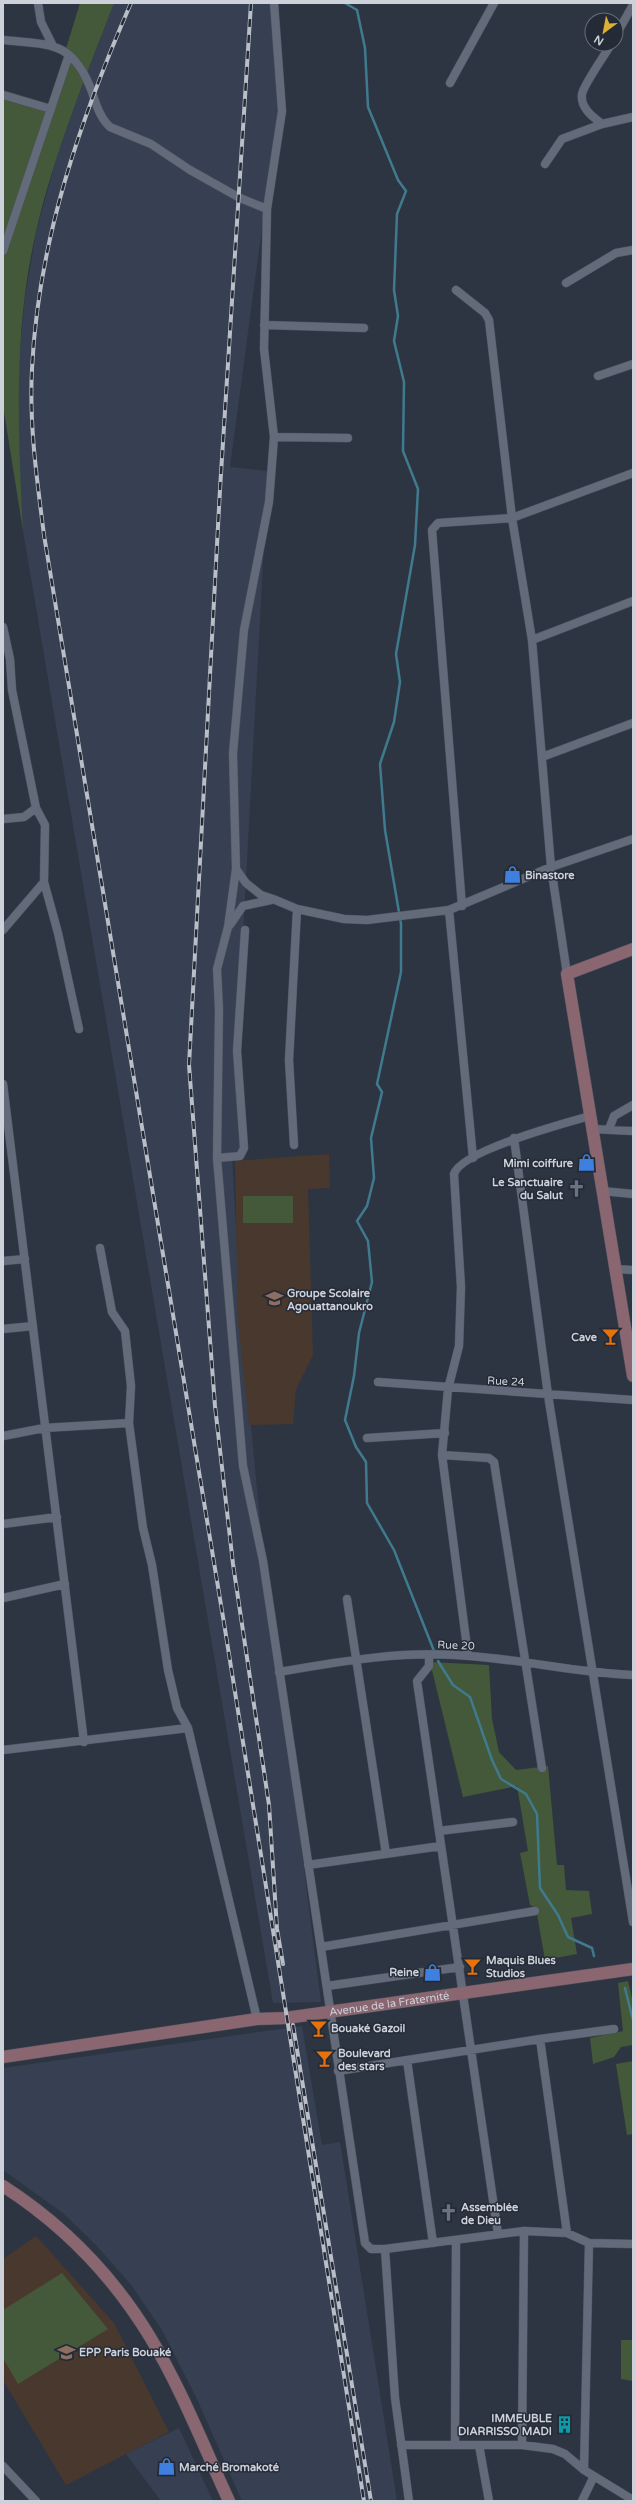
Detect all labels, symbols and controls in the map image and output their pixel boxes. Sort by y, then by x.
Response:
north arrow [584,12,624,52]
text: N [592,32,606,48]
shop icon: Binastore [502,865,522,885]
place label: Binastore [525,869,575,882]
shop icon: Mimi coiffure [576,1153,596,1173]
place label: Mimi coiffure [503,1157,574,1170]
place label: Le Sanctuaire du Salut [492,1176,564,1202]
church icon: Le Sanctuaire du Salut [566,1178,586,1198]
place label: Groupe Scolaire Agouattanoukro [287,1287,373,1314]
school or university icon: Groupe Scolaire Agouattanoukro [264,1289,284,1309]
bar icon: Cave [600,1327,620,1347]
place label: Cave [571,1331,598,1344]
street label: Rue 24 [487,1374,525,1389]
street label: Rue 20 [437,1638,475,1653]
place label: Maquis Blues Studios [486,1954,557,1980]
bar icon: Maquis Blues Studios [463,1956,483,1976]
shop icon: Reine [422,1962,442,1982]
place label: Reine [389,1966,420,1979]
street label: Avenue de la Fraternité [328,1989,450,2019]
bar icon: Bouaké Gazoil [308,2018,328,2038]
place label: Bouaké Gazoil [331,2022,406,2035]
place label: Boulevard des stars [338,2047,391,2073]
bar icon: Boulevard des stars [315,2049,335,2069]
place label: Assemblée de Dieu [461,2201,519,2227]
church icon: Assemblée de Dieu [438,2203,458,2223]
school or university icon: EPP Paris Bouaké [56,2342,76,2362]
place label: EPP Paris Bouaké [79,2346,172,2359]
place label: IMMEUBLE DIARRISSO MADI [458,2412,552,2438]
building icon: IMMEUBLE DIARRISSO MADI [555,2414,575,2434]
shop icon: Marché Bromakoté [156,2457,176,2477]
place label: Marché Bromakoté [179,2461,280,2474]

